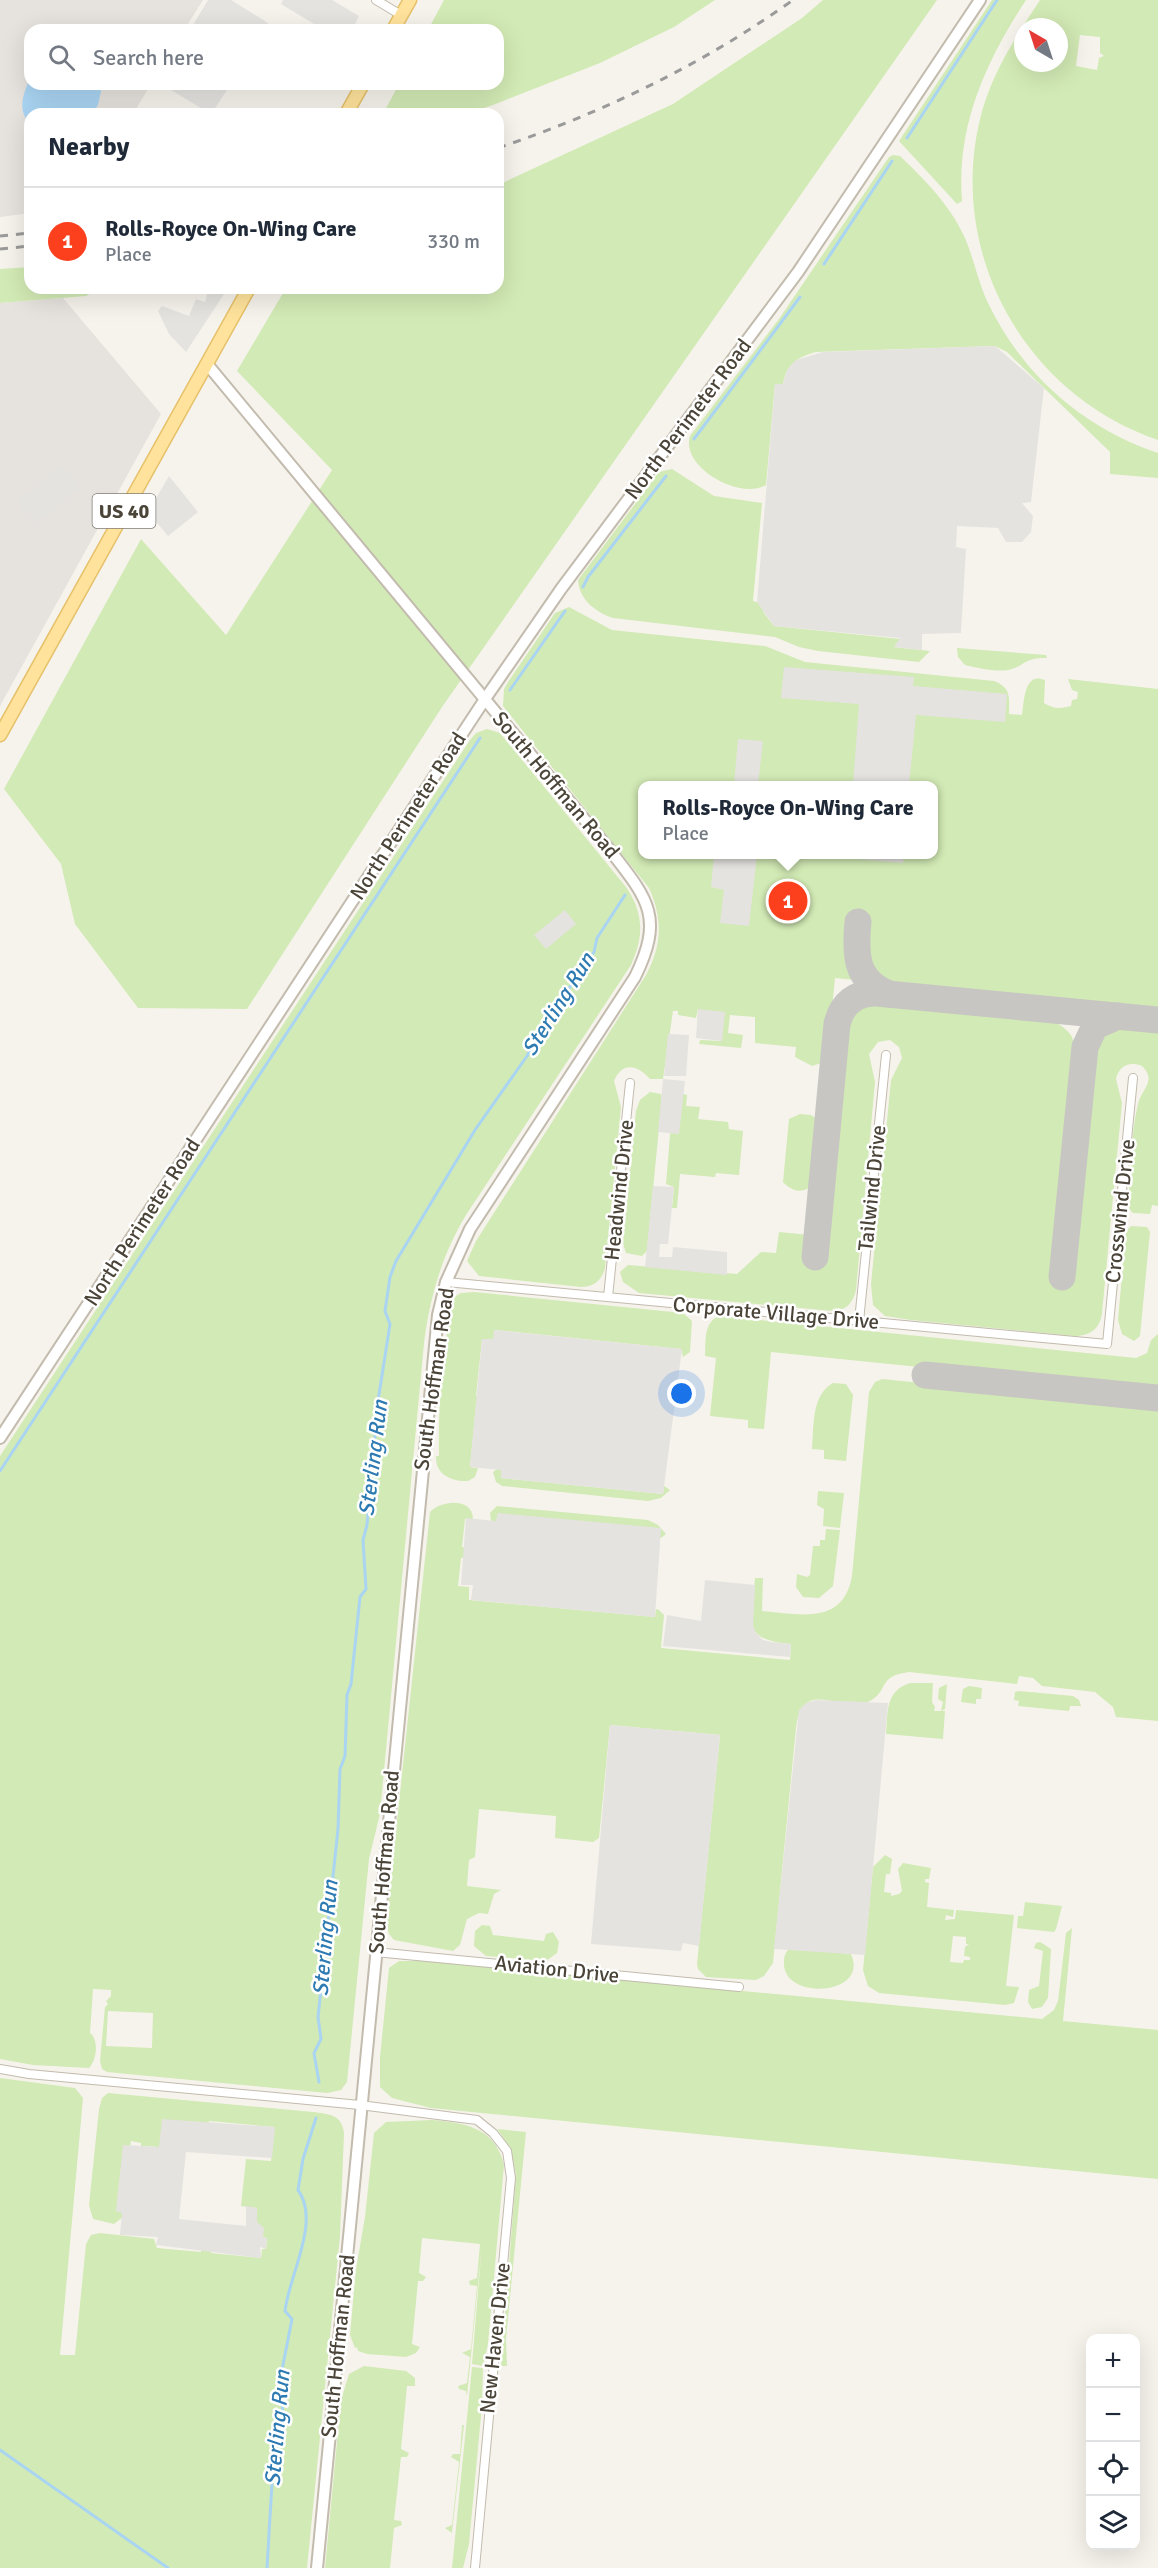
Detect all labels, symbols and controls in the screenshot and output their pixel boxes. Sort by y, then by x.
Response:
north arrow [1014,18,1068,72]
search box [24,24,504,90]
icon: search [45,41,78,74]
text: Search here [93,44,204,71]
text: Nearby [48,131,129,163]
text: Rolls-Royce On-Wing Care [105,215,357,242]
text: 1 [62,229,73,254]
text: 330 m [427,229,480,254]
text: Place [105,242,152,267]
street label: North Perimeter Road [619,333,757,505]
road number: US 40 [92,494,156,528]
street label: South Hoffman Road [487,706,625,864]
street label: North Perimeter Road [344,727,472,905]
popup [638,781,938,859]
text: Rolls-Royce On-Wing Care [662,794,914,821]
text: Place [662,821,709,846]
pin: 1 [768,878,808,924]
water label: Sterling Run [516,947,601,1060]
street label: Headwind Drive [599,1118,639,1262]
street label: Tailwind Drive [852,1124,892,1252]
street label: North Perimeter Road [78,1133,206,1311]
street label: Crosswind Drive [1100,1138,1140,1284]
street label: South Hoffman Road [408,1286,460,1472]
street label: Corporate Village Drive [672,1291,880,1335]
your location [667,1379,696,1408]
water label: Sterling Run [353,1398,394,1517]
street label: South Hoffman Road [363,1769,405,1955]
water label: Sterling Run [306,1878,344,1997]
street label: Aviation Drive [493,1950,621,1988]
street label: South Hoffman Road [315,2253,361,2439]
street label: New Haven Drive [474,2261,516,2415]
map controls [1086,2334,1140,2550]
button: + [1086,2334,1140,2388]
water label: Sterling Run [258,2368,296,2487]
button: − [1086,2388,1140,2442]
button: locate [1086,2442,1140,2496]
button: layers [1086,2496,1140,2550]

